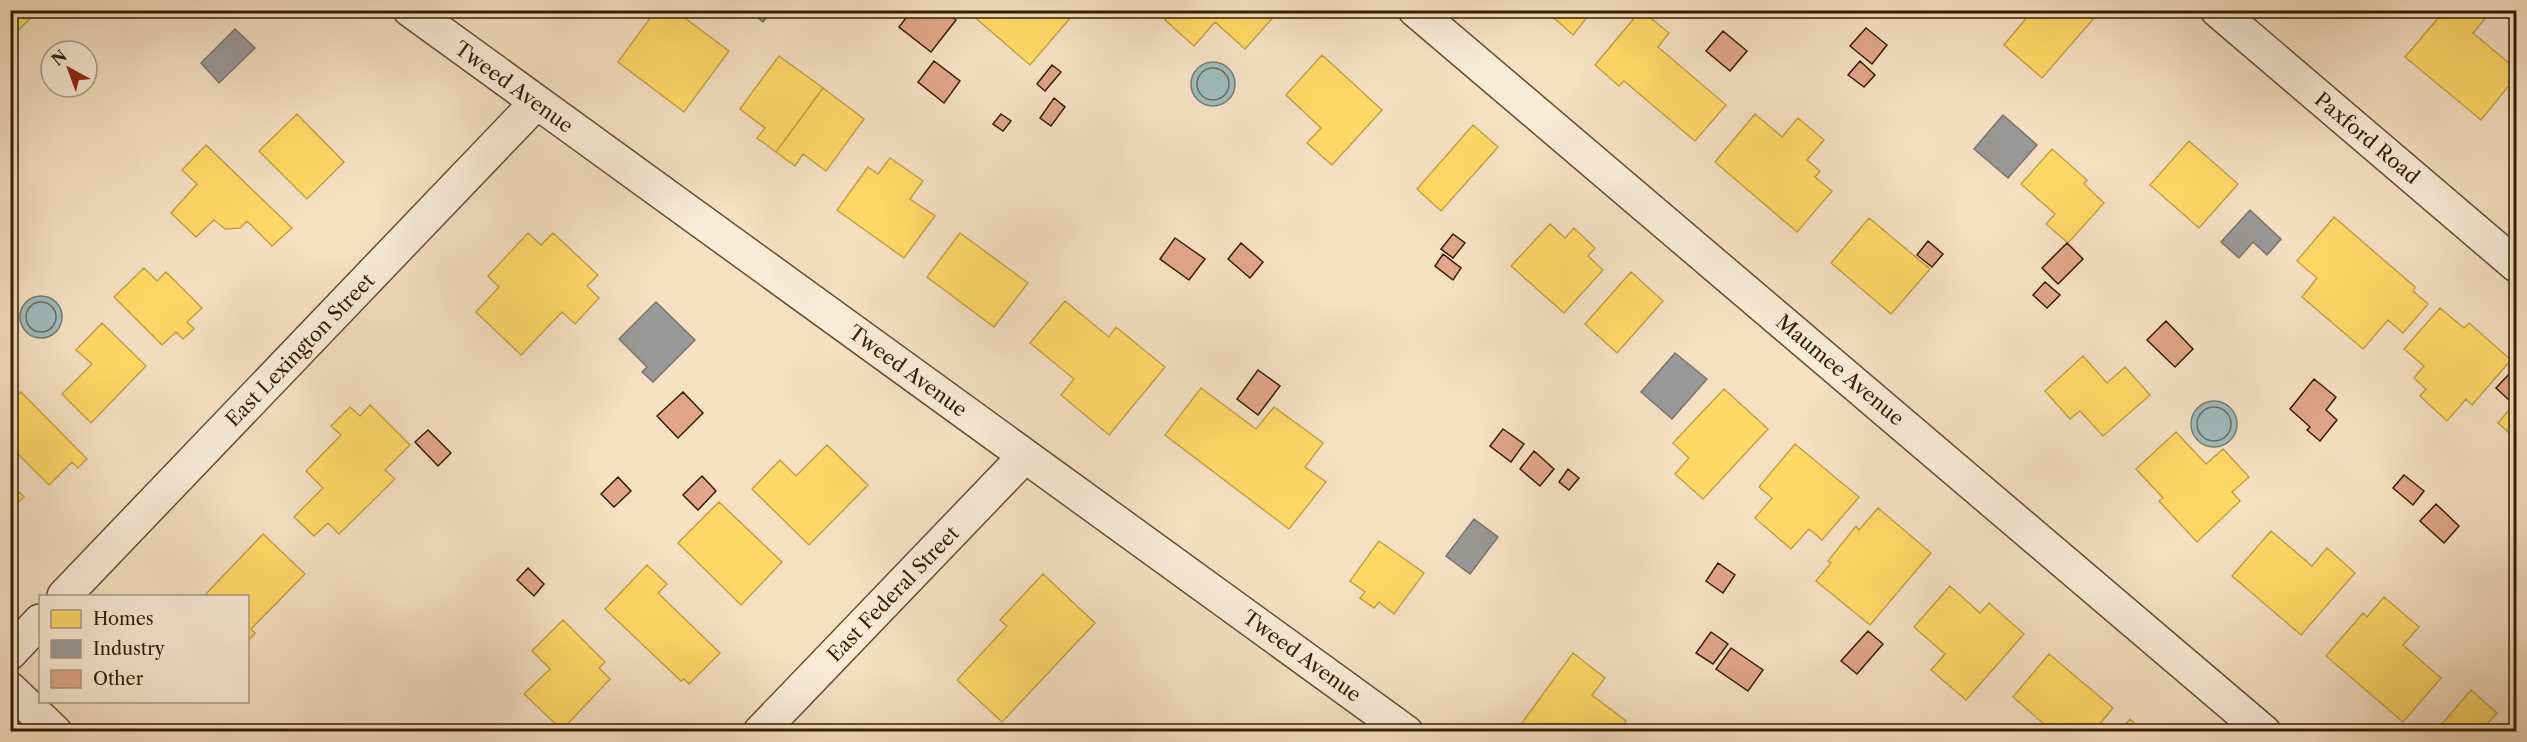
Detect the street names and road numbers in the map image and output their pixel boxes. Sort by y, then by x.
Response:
street label: Tweed Avenue [450,36,578,138]
street label: Paxford Road [2310,87,2424,189]
street label: East Lexington Street [221,268,379,432]
street label: Maumee Avenue [1771,310,1909,430]
street label: Tweed Avenue [844,320,972,422]
street label: East Federal Street [822,521,964,667]
street label: Tweed Avenue [1238,605,1366,707]

